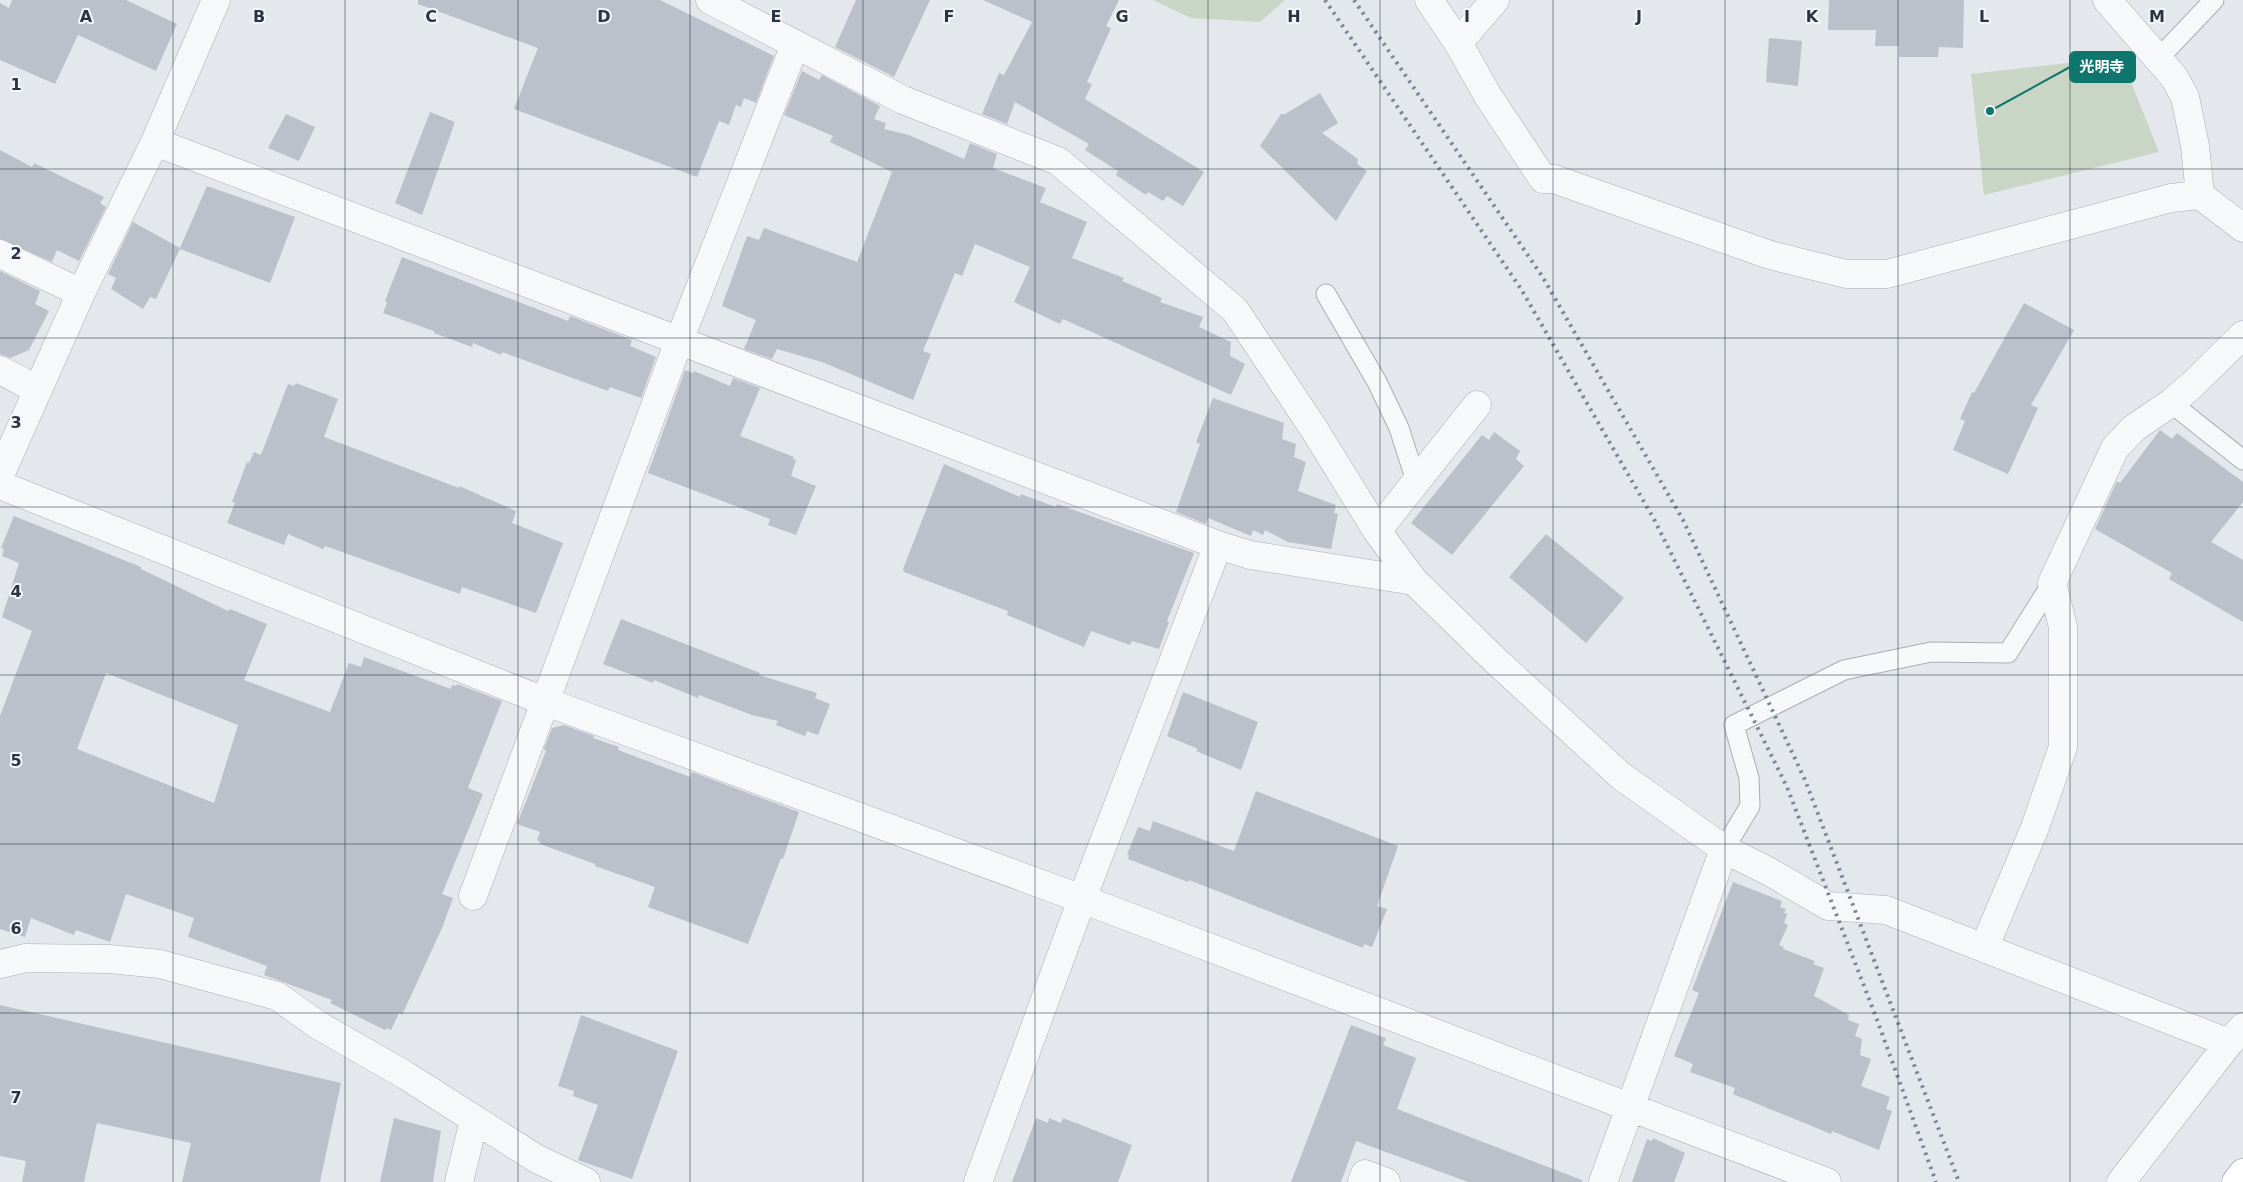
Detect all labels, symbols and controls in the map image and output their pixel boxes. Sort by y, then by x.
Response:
text: A [80,7,93,26]
text: B [253,7,265,26]
text: C [425,7,437,26]
text: D [597,7,611,26]
text: E [771,7,781,26]
text: F [944,7,954,26]
text: G [1115,7,1129,26]
text: H [1287,7,1301,26]
text: I [1464,7,1470,26]
text: J [1635,7,1642,26]
text: K [1806,7,1819,26]
text: L [1979,7,1989,26]
text: M [2149,7,2165,26]
callout: 光明寺 [2070,52,2135,82]
text: 光明寺 [2079,58,2125,76]
text: 1 [10,75,22,94]
text: 2 [10,244,22,263]
text: 3 [10,413,22,432]
text: 4 [10,582,22,601]
text: 5 [10,751,22,770]
text: 6 [10,919,22,938]
text: 7 [10,1088,22,1107]

